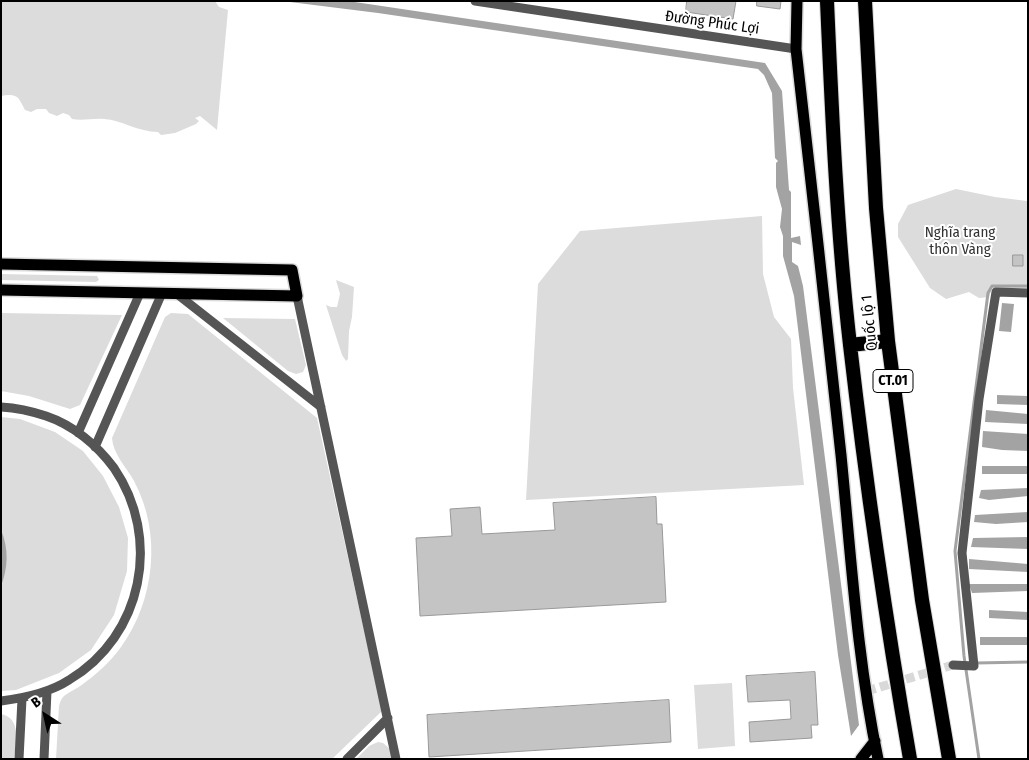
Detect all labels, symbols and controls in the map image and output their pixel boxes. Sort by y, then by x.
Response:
street label: Đường Phúc Lợi [664,7,760,39]
park label: Nghĩa trang thôn Vàng [925,224,995,259]
street label: Quốc lộ 1 [858,294,882,352]
road number: CT.01 [873,370,913,392]
north arrow [20,690,70,740]
text: B [28,693,44,712]

